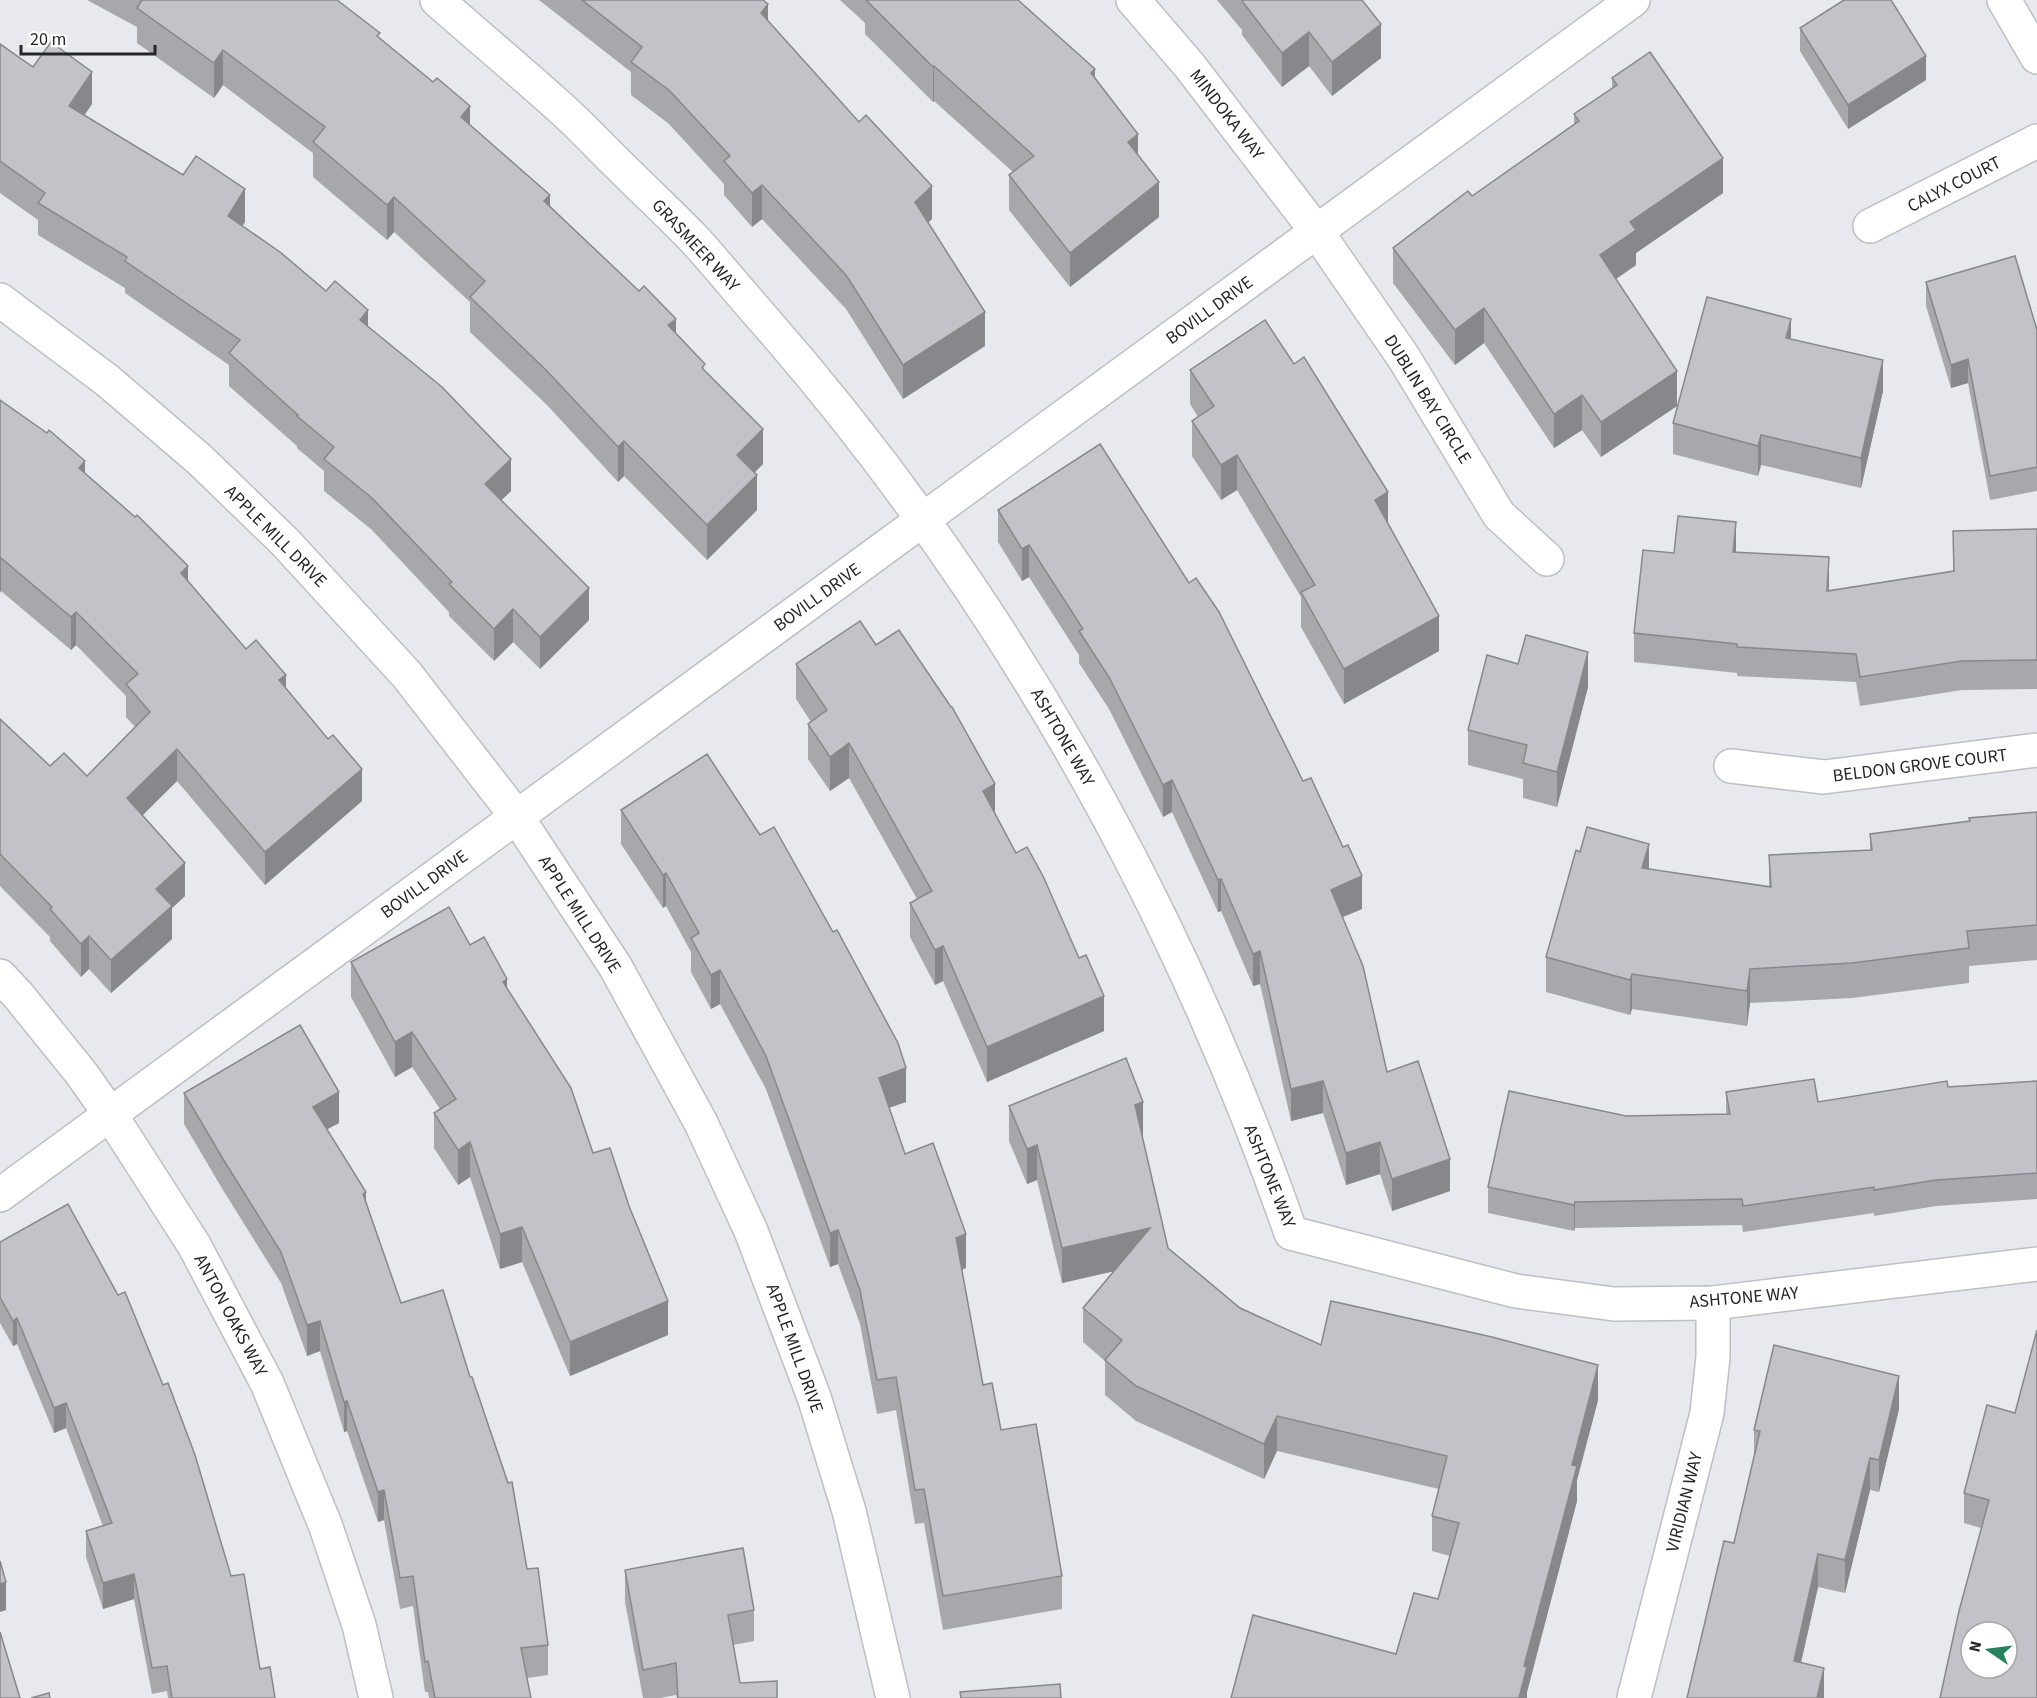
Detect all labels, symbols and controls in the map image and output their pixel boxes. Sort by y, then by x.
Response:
scale bar [21,18,154,56]
text: 20 m [30,27,66,52]
street label: MINDOKA WAY [1183,64,1270,165]
street label: CALYX COURT [1903,150,2006,219]
street label: GRASMEER WAY [646,193,746,298]
street label: BOVILL DRIVE [1161,270,1258,351]
street label: DUBLIN BAY CIRCLE [1378,330,1477,469]
street label: APPLE MILL DRIVE [219,480,332,593]
street label: BOVILL DRIVE [769,557,866,638]
street label: ASHTONE WAY [1024,684,1101,791]
street label: BELDON GROVE COURT [1831,742,2009,789]
street label: BOVILL DRIVE [376,844,473,925]
street label: APPLE MILL DRIVE [532,851,627,978]
street label: ASHTONE WAY [1237,1121,1302,1232]
street label: ANTON OAKS WAY [188,1250,274,1381]
street label: APPLE MILL DRIVE [760,1280,829,1416]
street label: ASHTONE WAY [1689,1280,1800,1315]
street label: VIRIDIAN WAY [1660,1449,1709,1555]
north arrow [1959,1620,2019,1680]
text: N [1963,1639,1987,1654]

